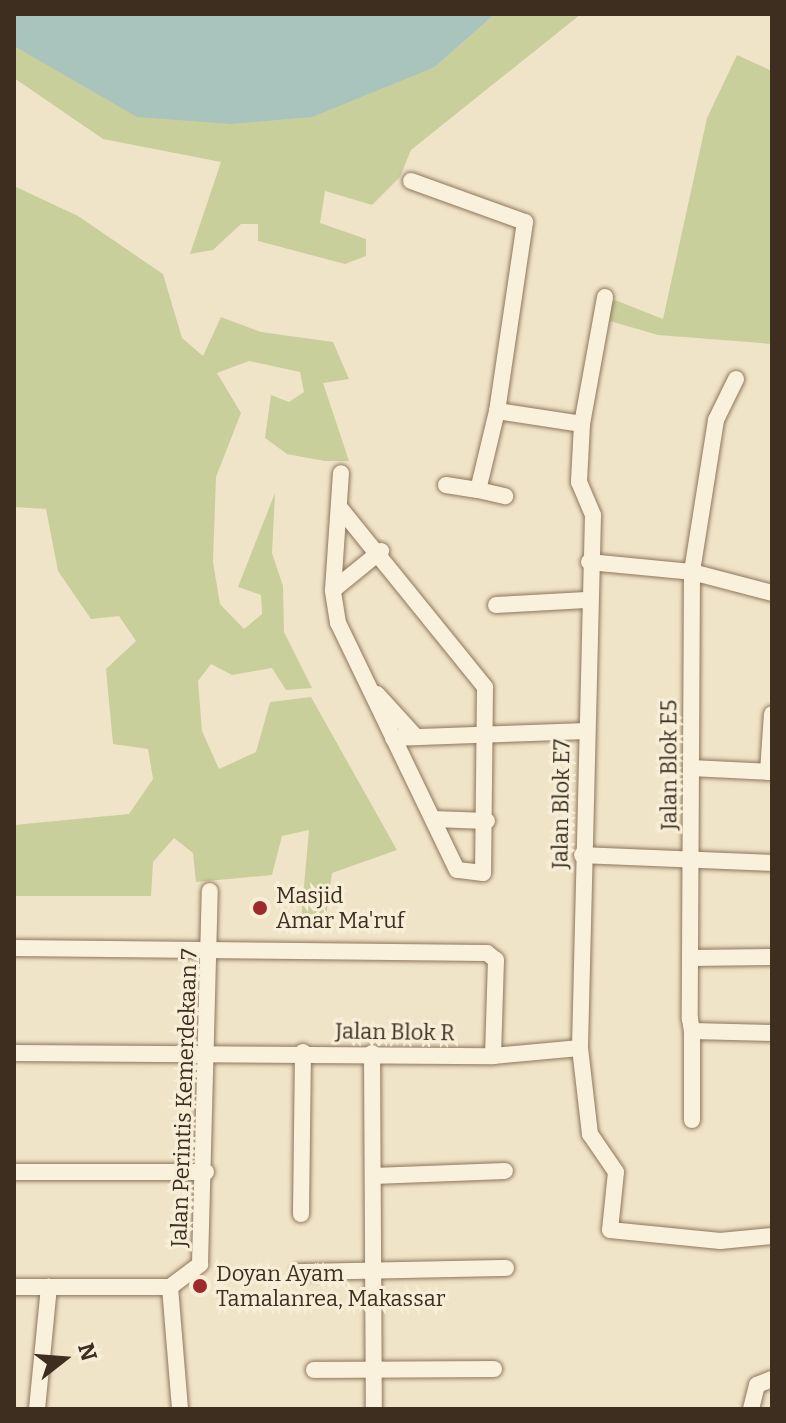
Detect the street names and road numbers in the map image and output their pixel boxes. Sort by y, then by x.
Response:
street label: Jalan Blok E5 [656,700,682,830]
street label: Jalan Blok E7 [547,739,575,869]
street label: Jalan Perintis Kemerdekaan 7 [166,948,202,1248]
street label: Jalan Blok R [335,1018,455,1046]

